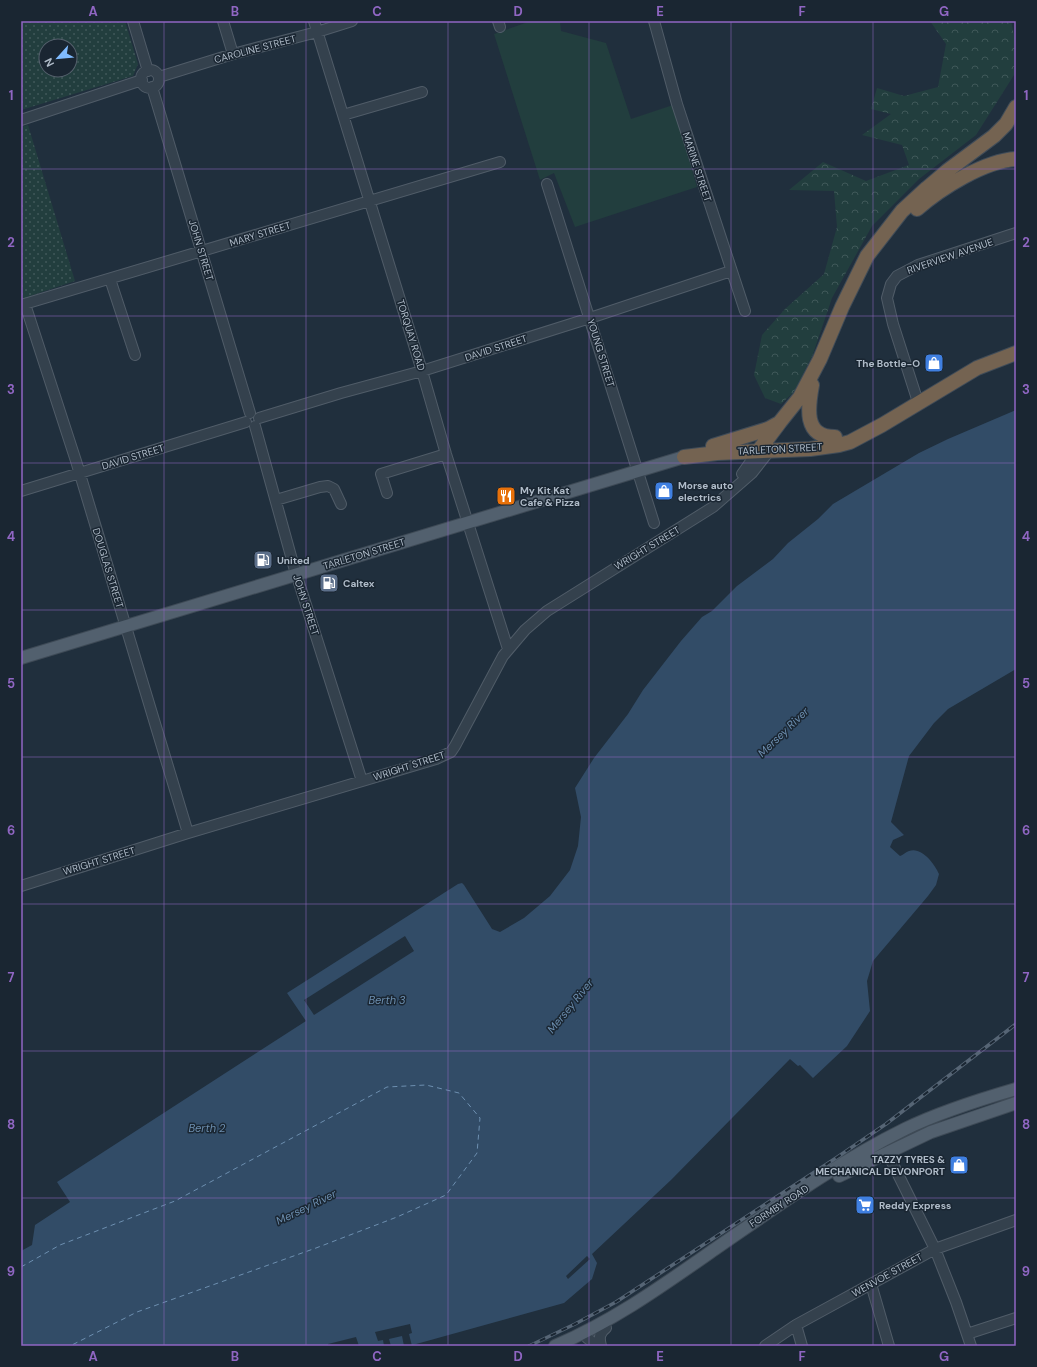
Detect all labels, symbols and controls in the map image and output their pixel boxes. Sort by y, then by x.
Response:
text: A [88,3,98,20]
text: B [231,3,239,20]
text: C [372,3,382,20]
text: D [513,3,523,20]
text: E [656,3,664,20]
text: F [798,3,806,20]
text: G [939,3,949,20]
street label: CAROLINE STREET [213,32,298,66]
north arrow [38,38,78,78]
text: N [41,56,57,69]
text: 1 [9,87,13,104]
text: 1 [1024,87,1028,104]
street label: MARINE STREET [680,130,715,204]
street label: JOHN STREET [186,218,217,282]
street label: MARY STREET [228,218,293,249]
text: 2 [7,234,15,251]
text: 2 [1022,234,1030,251]
street label: RIVERVIEW AVENUE [905,235,995,277]
street label: TORQUAY ROAD [394,298,428,372]
street label: YOUNG STREET [584,317,618,389]
street label: DAVID STREET [463,332,529,364]
shop icon: The Bottle-O [923,352,945,374]
place label: The Bottle-O [856,357,920,370]
text: 3 [7,381,15,398]
text: 3 [1022,381,1030,398]
street label: TARLETON STREET [737,440,823,458]
street label: DAVID STREET [100,441,166,473]
place label: Morse auto electrics [678,479,733,504]
shop icon: Morse auto electrics [653,480,675,502]
place label: My Kit Kat Cafe & Pizza [520,484,580,509]
restaurant icon: My Kit Kat Cafe & Pizza [495,485,517,507]
street label: WRIGHT STREET [612,523,683,573]
street label: DOUGLAS STREET [90,526,126,610]
text: 4 [7,528,15,545]
text: 4 [1022,528,1030,545]
street label: TARLETON STREET [321,535,407,573]
fuel station icon: United [252,549,274,571]
place label: United [277,554,310,567]
fuel station icon: Caltex [318,572,340,594]
street label: JOHN STREET [290,573,322,637]
place label: Caltex [343,577,375,590]
text: 5 [7,675,15,692]
text: 5 [1022,675,1030,692]
water label: Mersey River [755,704,812,760]
street label: WRIGHT STREET [371,748,447,784]
text: 6 [7,822,15,839]
text: 6 [1022,822,1030,839]
street label: WRIGHT STREET [61,844,137,878]
text: 7 [8,969,15,986]
text: 7 [1023,969,1030,986]
water label: Mersey River [544,975,597,1036]
water label: Berth 3 [368,993,406,1007]
text: 8 [7,1116,15,1133]
text: 8 [1022,1116,1030,1133]
water label: Berth 2 [188,1121,226,1135]
place label: TAZZY TYRES & MECHANICAL DEVONPORT [815,1153,945,1178]
shop icon: TAZZY TYRES & MECHANICAL DEVONPORT [948,1154,970,1176]
street label: FORMBY ROAD [747,1182,811,1230]
water label: Mersey River [273,1186,339,1228]
supermarket icon: Reddy Express [854,1194,876,1216]
place label: Reddy Express [879,1199,951,1212]
street label: WENVOE STREET [849,1250,925,1300]
text: 9 [7,1263,15,1280]
text: 9 [1022,1263,1030,1280]
text: A [88,1348,98,1365]
text: B [231,1348,239,1365]
text: C [372,1348,382,1365]
text: D [513,1348,523,1365]
text: E [656,1348,664,1365]
text: F [798,1348,806,1365]
text: G [939,1348,949,1365]

